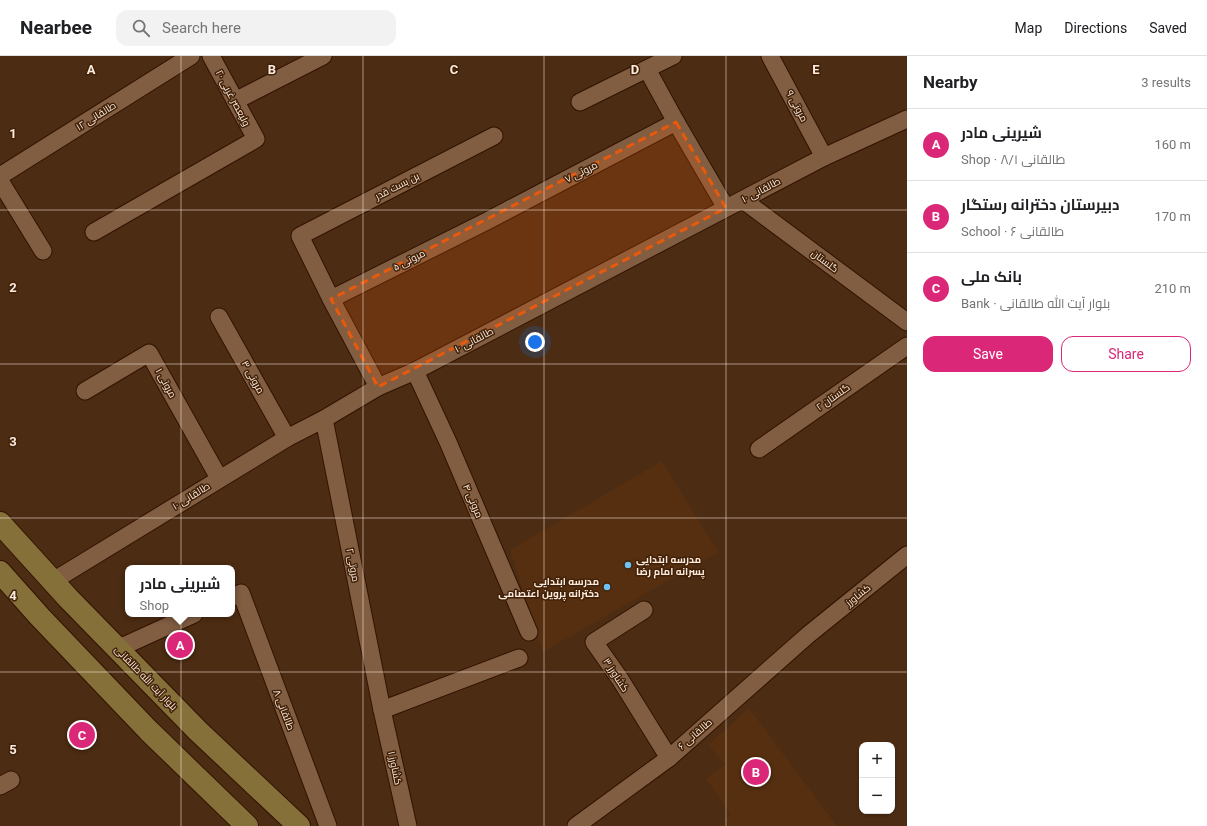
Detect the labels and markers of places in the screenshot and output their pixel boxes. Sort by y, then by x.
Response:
place label: مدرسه ابتدایی پسرانه امام رضا [636,554,705,579]
marker: مدرسه ابتدایی پسرانه امام رضا [623,560,633,570]
place label: مدرسه ابتدایی دخترانه پروین اعتصامی [498,576,599,601]
marker: مدرسه ابتدایی دخترانه پروین اعتصامی [602,582,612,592]
pin: A [167,630,193,660]
pin: C [69,720,95,750]
pin: B [743,757,769,787]

